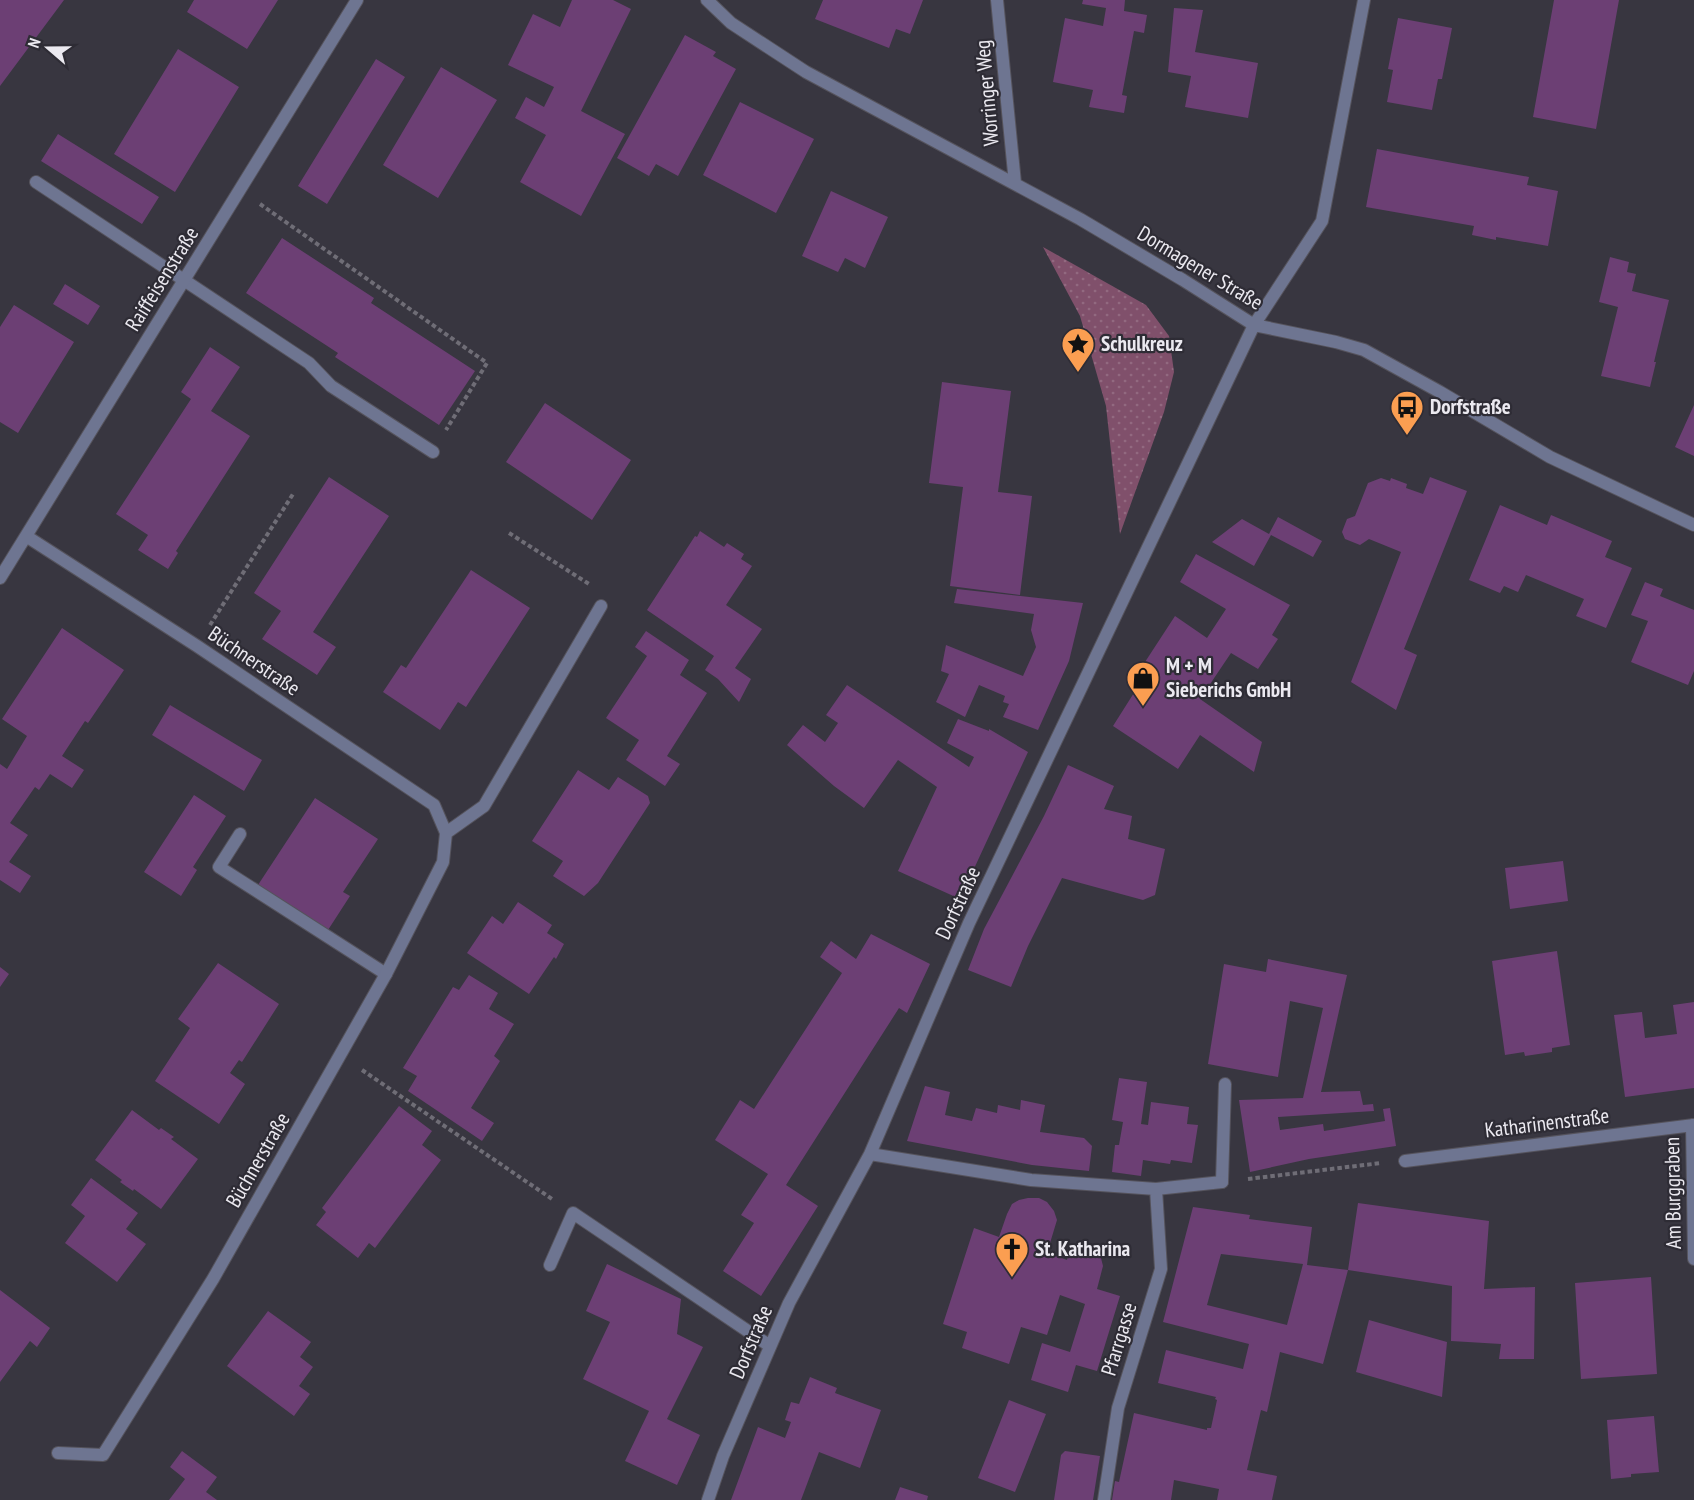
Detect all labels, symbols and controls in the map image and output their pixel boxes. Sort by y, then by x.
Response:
north arrow [18,18,78,78]
text: N [23,35,45,50]
street label: Worringer Weg [968,39,1005,147]
street label: Dormagener Straße [1133,220,1268,316]
street label: Raiffeisenstraße [119,222,204,336]
place icon: Schulkreuz [1060,326,1096,373]
place label: Schulkreuz [1101,330,1183,357]
bus stop icon: Dorfstraße [1389,389,1425,436]
place label: Dorfstraße [1430,393,1511,420]
street label: Büchnerstraße [203,620,305,701]
place label: M + M Sieberichs GmbH [1166,652,1291,703]
shop icon: M + M Sieberichs GmbH [1125,660,1161,707]
street label: Dorfstraße [929,862,986,943]
street label: Katharinenstraße [1483,1101,1611,1144]
street label: Büchnerstraße [220,1107,296,1212]
street label: Am Burggraben [1658,1137,1687,1249]
church icon: St. Katharina [994,1231,1030,1278]
place label: St. Katharina [1035,1235,1131,1262]
street label: Pfarrgasse [1095,1299,1142,1379]
street label: Dorfstraße [723,1301,778,1383]

